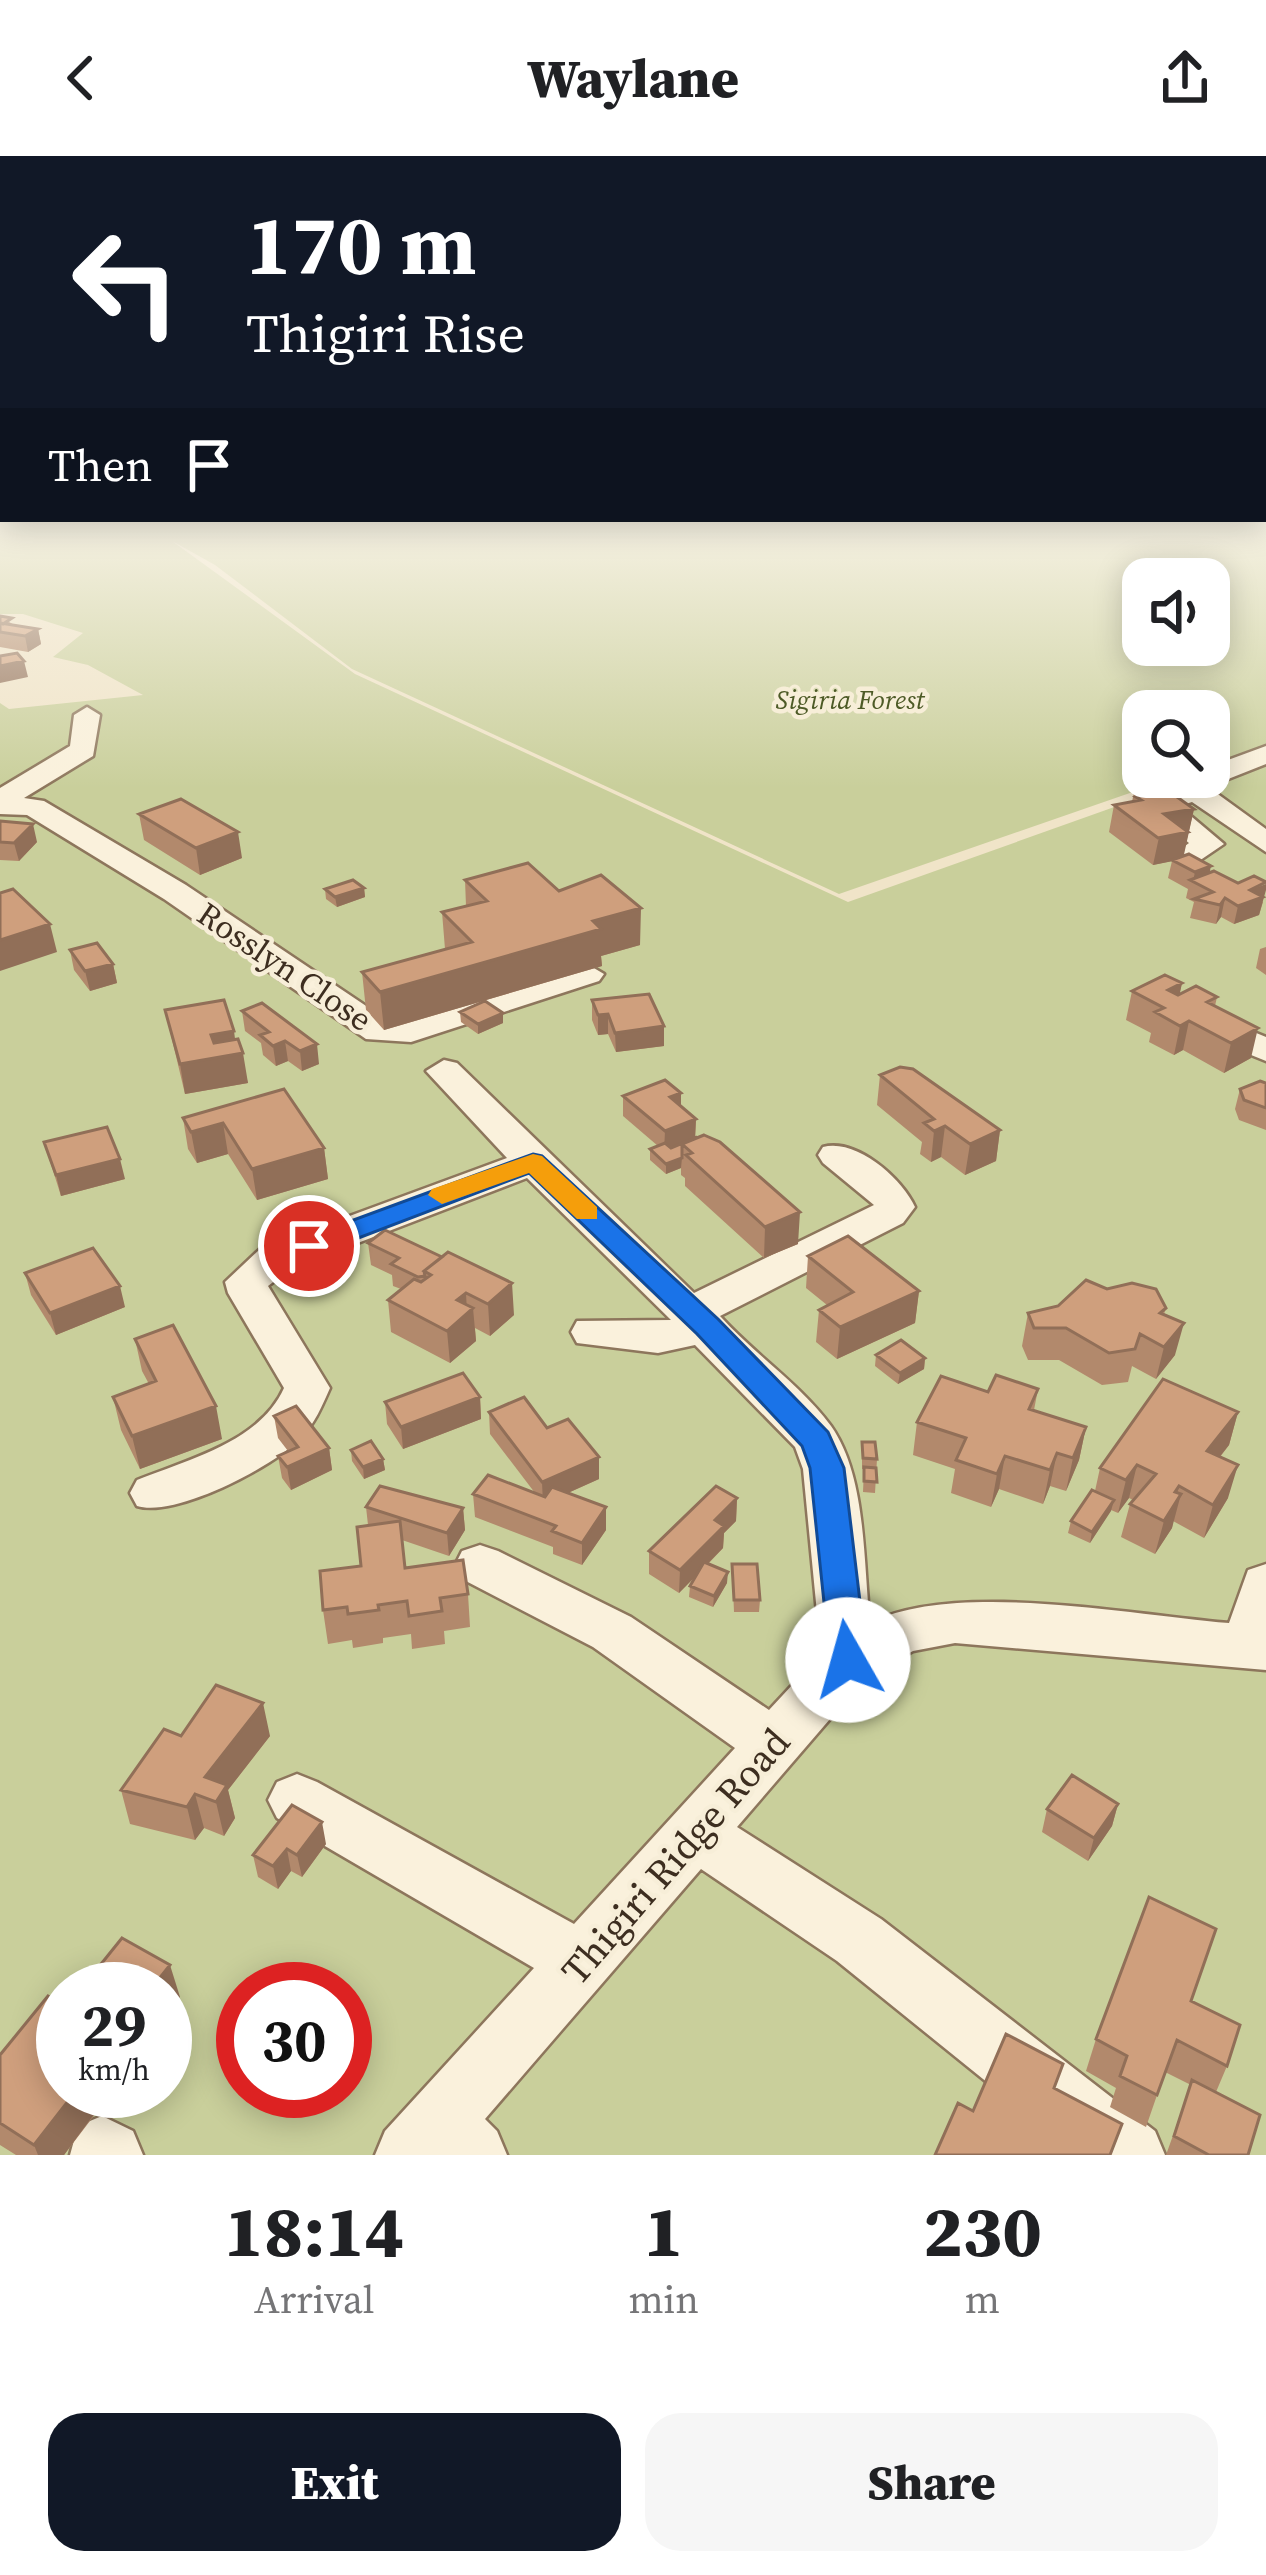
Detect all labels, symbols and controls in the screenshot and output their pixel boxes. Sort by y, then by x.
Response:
text: Waylane [527,41,739,115]
icon: back [48,45,114,111]
icon: share [1152,45,1218,111]
text: 170 m [246,187,477,302]
icon: left [48,204,204,360]
text: Thigiri Rise [246,296,525,370]
icon: arrive [176,432,242,498]
text: Then [48,434,152,496]
map controls [1122,558,1230,798]
button: sound [1122,558,1230,666]
park label: Sigiria Forest [775,681,926,718]
button: search [1122,690,1230,798]
street label: Rosslyn Close [189,891,381,1041]
pin [258,1195,360,1297]
icon: arrive [276,1213,342,1279]
position arrow [785,1597,911,1723]
street label: Thigiri Ridge Road [549,1717,802,1996]
speed limit sign: 30 [216,1962,372,2118]
text: 29 [81,1984,147,2066]
text: km/h [78,2049,150,2090]
text: 18:14 [224,2181,404,2280]
text: 1 [644,2181,683,2280]
text: 230 [923,2181,1042,2280]
text: Arrival [254,2273,374,2326]
text: min [628,2273,699,2326]
text: m [965,2273,1000,2326]
button: Exit [48,2413,621,2551]
button: Share [645,2413,1218,2551]

